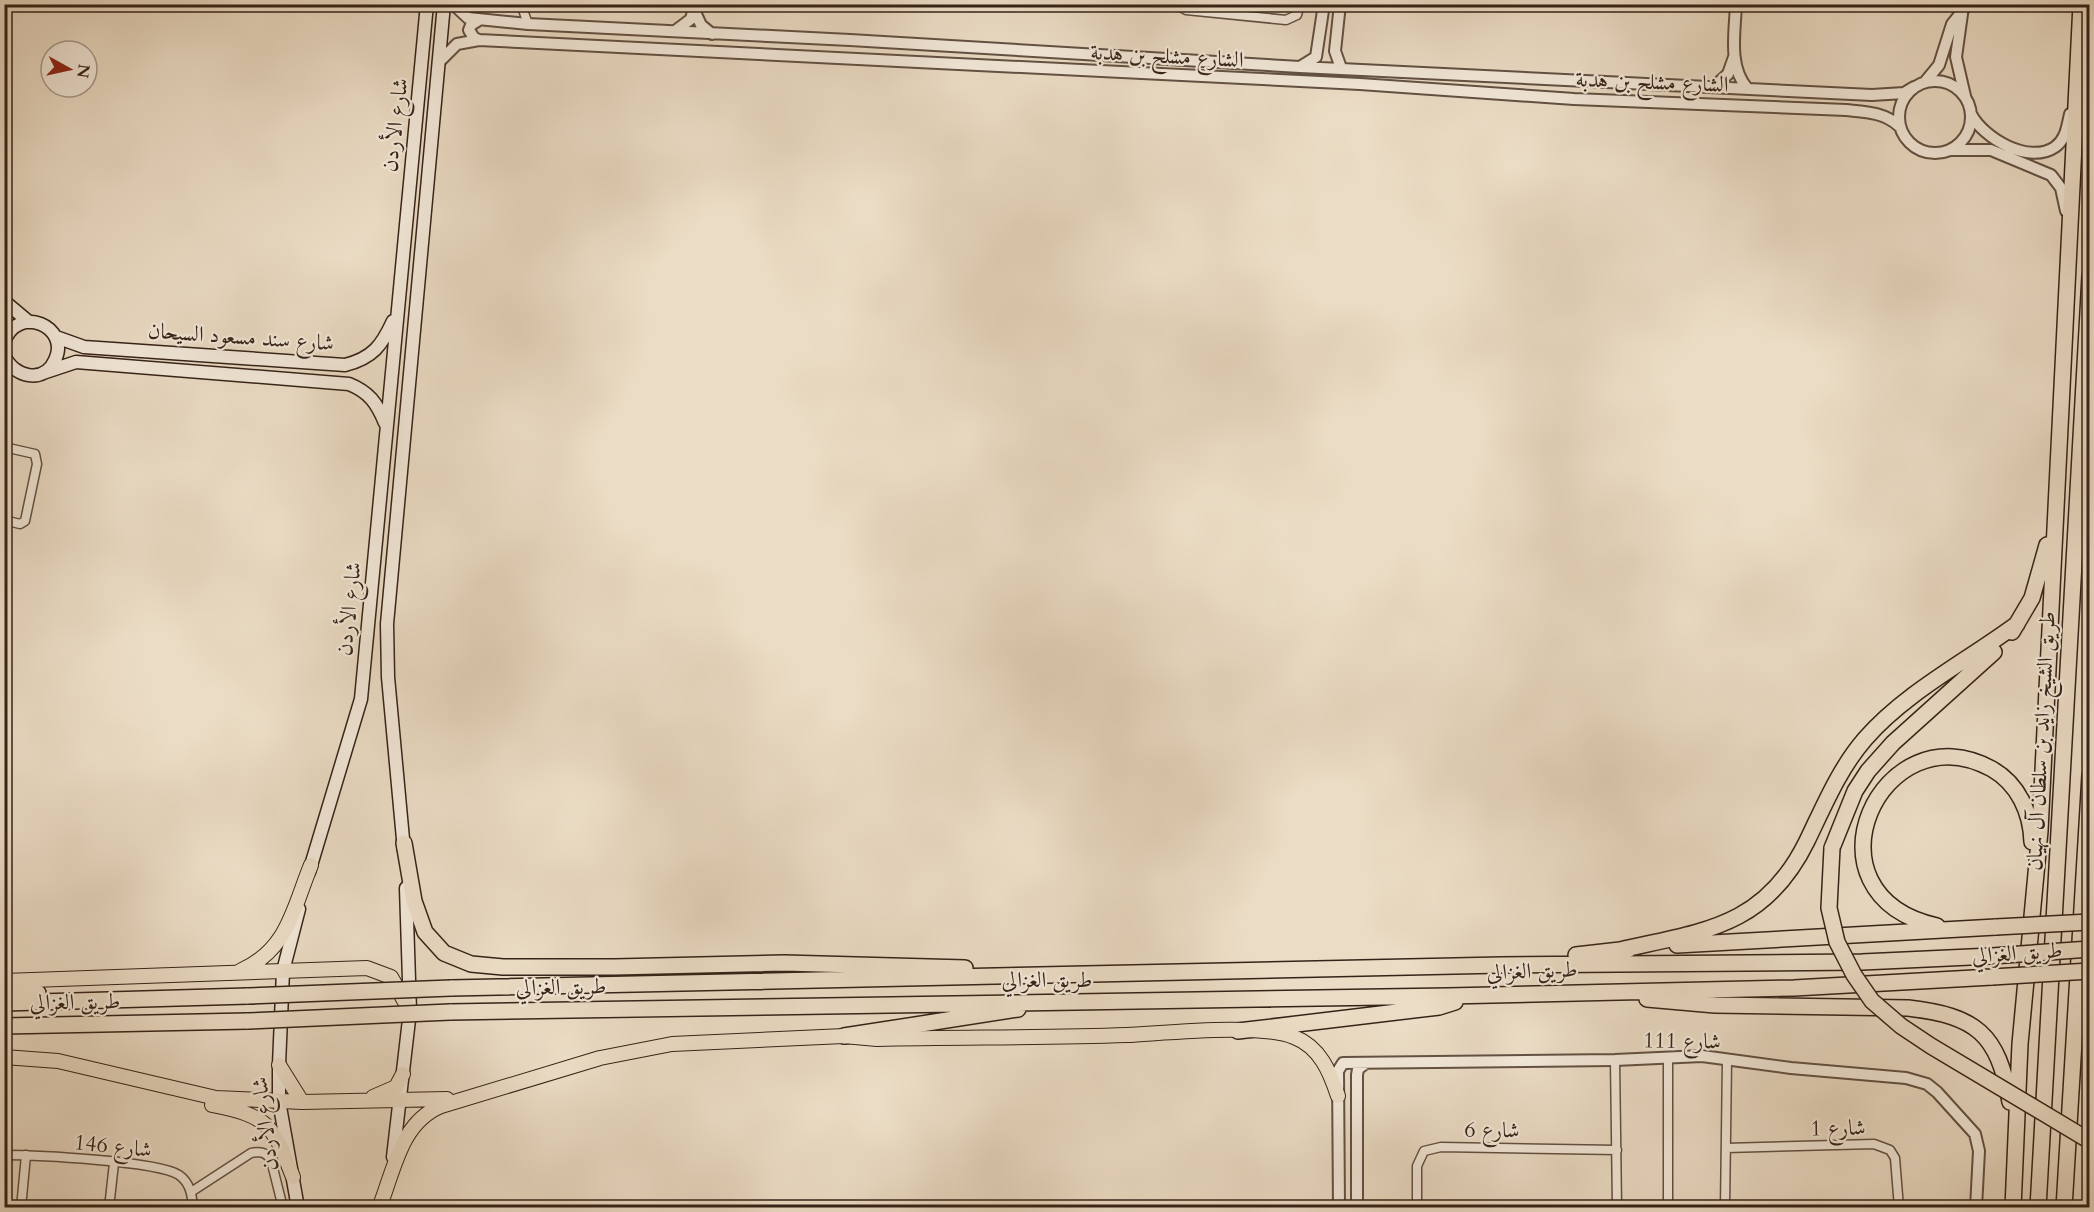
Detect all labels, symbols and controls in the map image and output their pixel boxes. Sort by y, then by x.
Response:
street label: الشارع مشلح بن هدبة [1089,37,1244,79]
north arrow [39,39,99,99]
text: N [71,63,95,79]
street label: الشارع مشلح بن هدبة [1575,64,1729,104]
street label: شارع الأردن [373,76,419,174]
street label: شارع سند مسعود السيحان [147,316,335,361]
street label: شارع الأردن [328,560,372,658]
street label: طريق الشيخ زايد بن سلطان آل نهيان [2019,610,2067,872]
street label: طريق الغزالي [1971,935,2064,974]
street label: طريق الغزالي [1486,954,1578,991]
street label: طريق الغزالي [1002,965,1092,998]
street label: طريق الغزالي [515,971,607,1006]
street label: طريق الغزالي [29,986,121,1021]
street label: شارع 111 [1643,1025,1721,1060]
street label: شارع الأردن [243,1075,289,1173]
street label: شارع 1 [1810,1113,1866,1146]
street label: شارع 6 [1464,1115,1520,1148]
street label: شارع 146 [72,1127,153,1168]

